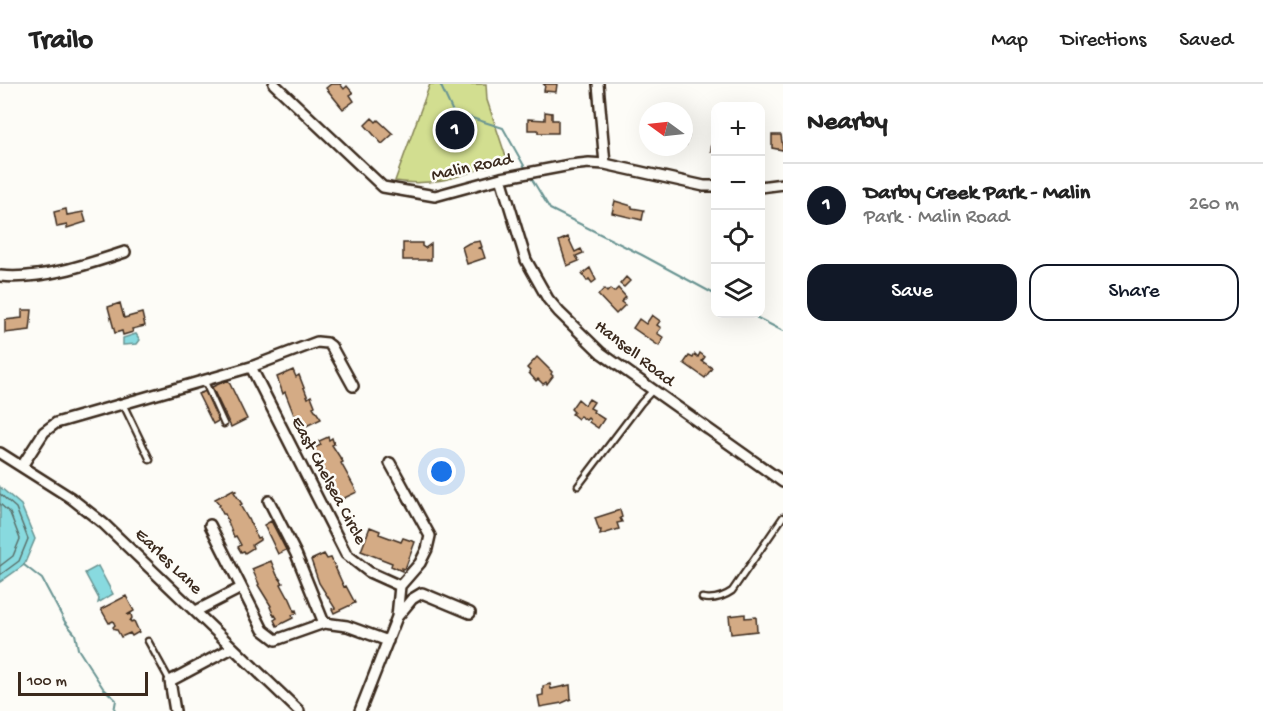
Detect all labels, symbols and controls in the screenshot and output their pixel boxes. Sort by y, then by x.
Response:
text: Trailo [30,25,93,58]
text: Map [991,29,1028,54]
text: Directions [1061,29,1146,54]
text: Saved [1179,29,1233,54]
north arrow [639,102,693,156]
map controls [711,102,765,318]
button: + [711,102,765,156]
pin: 1 [436,108,474,152]
text: Nearby [807,108,888,139]
street label: Malin Road [429,149,516,187]
button: − [711,156,765,210]
text: Darby Creek Park - Malin [864,181,1090,207]
text: 1 [822,194,831,217]
text: 260 m [1189,194,1239,217]
text: Park · Malin Road [864,207,1010,230]
button: locate [711,210,765,264]
button: layers [711,264,765,318]
button: Save [807,264,1017,321]
button: Share [1029,264,1239,321]
street label: Hansell Road [590,316,680,393]
street label: East Chelsea Circle [285,414,371,549]
your location [427,457,456,486]
street label: Earles Lane [130,525,207,600]
scale bar [18,669,148,696]
text: 100 m [27,673,67,692]

